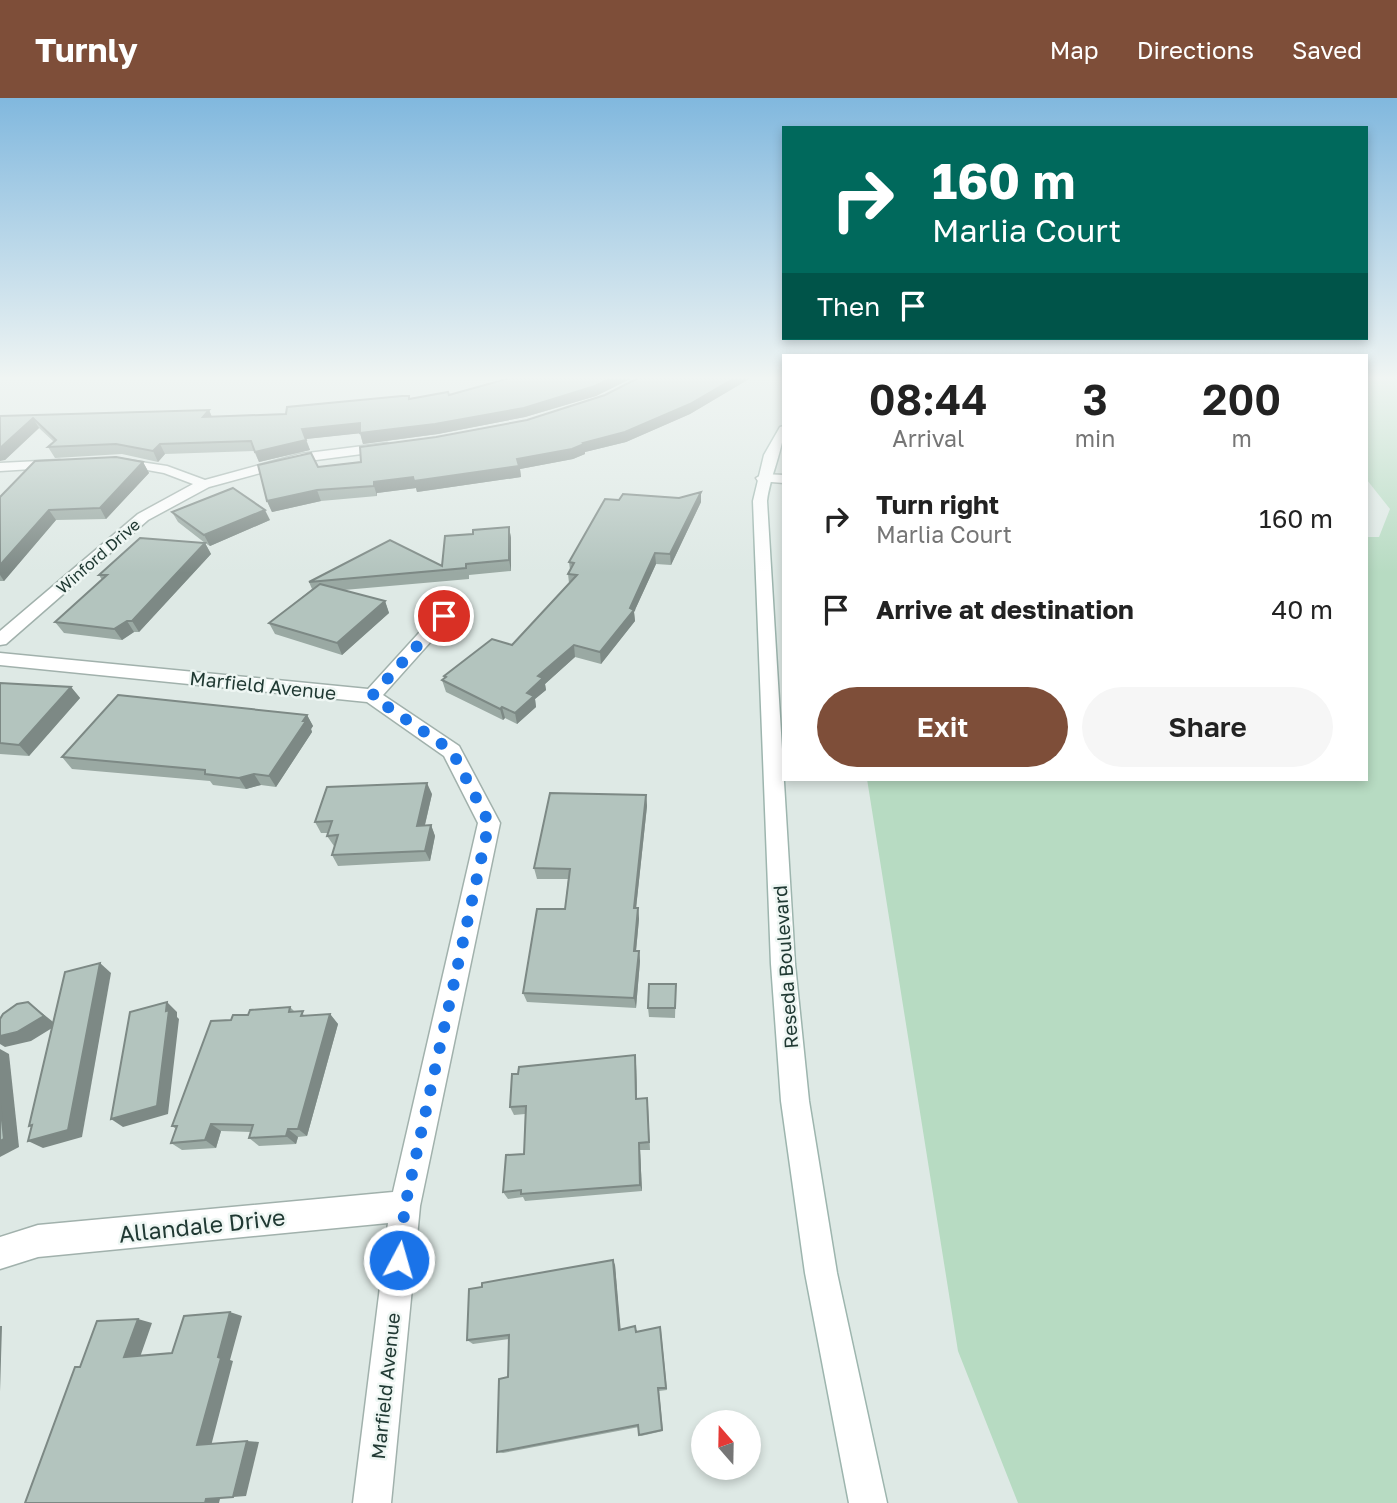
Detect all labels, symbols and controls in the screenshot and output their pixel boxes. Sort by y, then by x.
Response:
text: Turnly [35,30,138,69]
text: Map [1050,35,1099,64]
text: Directions [1137,35,1254,64]
text: Saved [1292,35,1362,64]
text: 160 m [932,151,1075,210]
icon: right [817,154,908,245]
text: Marlia Court [932,211,1121,249]
icon: arrive [894,287,932,325]
text: Then [817,291,880,322]
text: 08:44 [869,374,988,424]
text: 3 [1082,374,1108,424]
text: 200 [1202,374,1281,424]
text: Arrival [892,424,964,452]
text: min [1075,424,1115,452]
text: m [1232,424,1252,452]
text: Turn right [876,489,999,520]
icon: right [817,500,855,538]
text: 160 m [1259,503,1333,534]
street label: Winford Drive [52,514,144,598]
text: Marlia Court [876,520,1012,548]
pin [414,586,474,646]
icon: arrive [817,591,855,629]
text: Arrive at destination [876,594,1134,625]
text: 40 m [1272,594,1333,625]
icon: arrive [425,597,463,635]
street label: Marfield Avenue [189,666,337,704]
button: Exit [817,687,1068,767]
button: Share [1082,687,1333,767]
street label: Reseda Boulevard [768,884,802,1050]
street label: Allandale Drive [117,1202,287,1248]
position arrow [362,1223,436,1297]
street label: Marfield Avenue [366,1312,404,1460]
north arrow [691,1410,761,1480]
map controls [691,1410,761,1480]

